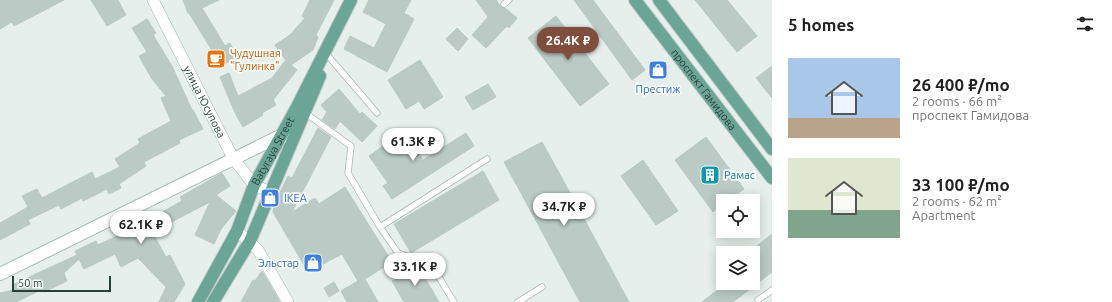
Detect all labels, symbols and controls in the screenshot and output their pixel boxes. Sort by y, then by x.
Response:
icon: filters [1074,13,1096,35]
text: 5 homes [788,15,854,34]
pin: 26.4K ₽ [531,27,605,61]
text: 26.4K ₽ [546,33,590,47]
place label: Чудушная "Гулинка" [230,47,281,72]
street label: проспект Гамидова [669,47,739,133]
cafe icon: Чудушная "Гулинка" [205,48,227,70]
shop icon: Престиж [647,59,669,81]
street label: улица Юсупова [181,64,228,140]
icon: home [820,74,868,122]
text: 26 400 ₽/mo [912,75,1010,94]
place label: Престиж [636,83,680,95]
text: 2 rooms · 66 m² [912,94,1002,108]
text: проспект Гамидова [912,108,1029,122]
street label: Batyraya Street [249,114,297,187]
pin: 61.3K ₽ [376,128,450,162]
text: 61.3K ₽ [391,134,435,148]
building icon: Рамас [699,164,721,186]
place label: Рамас [724,169,755,181]
icon: home [820,174,868,222]
text: 33 100 ₽/mo [912,175,1010,194]
shop icon: IKEA [259,187,281,209]
place label: IKEA [284,192,308,204]
pin: 34.7K ₽ [527,193,601,227]
map controls [716,194,760,290]
button: locate [716,194,760,238]
text: 2 rooms · 62 m² [912,194,1002,208]
text: 34.7K ₽ [542,199,586,213]
text: Apartment [912,208,976,222]
pin: 62.1K ₽ [104,211,178,245]
text: 62.1K ₽ [119,217,163,231]
button: layers [716,246,760,290]
shop icon: Эльстар [302,252,324,274]
pin: 33.1K ₽ [378,253,452,287]
place label: Эльстар [258,257,299,269]
text: 33.1K ₽ [393,259,437,273]
scale bar [12,274,111,293]
text: 50 m [18,277,42,289]

